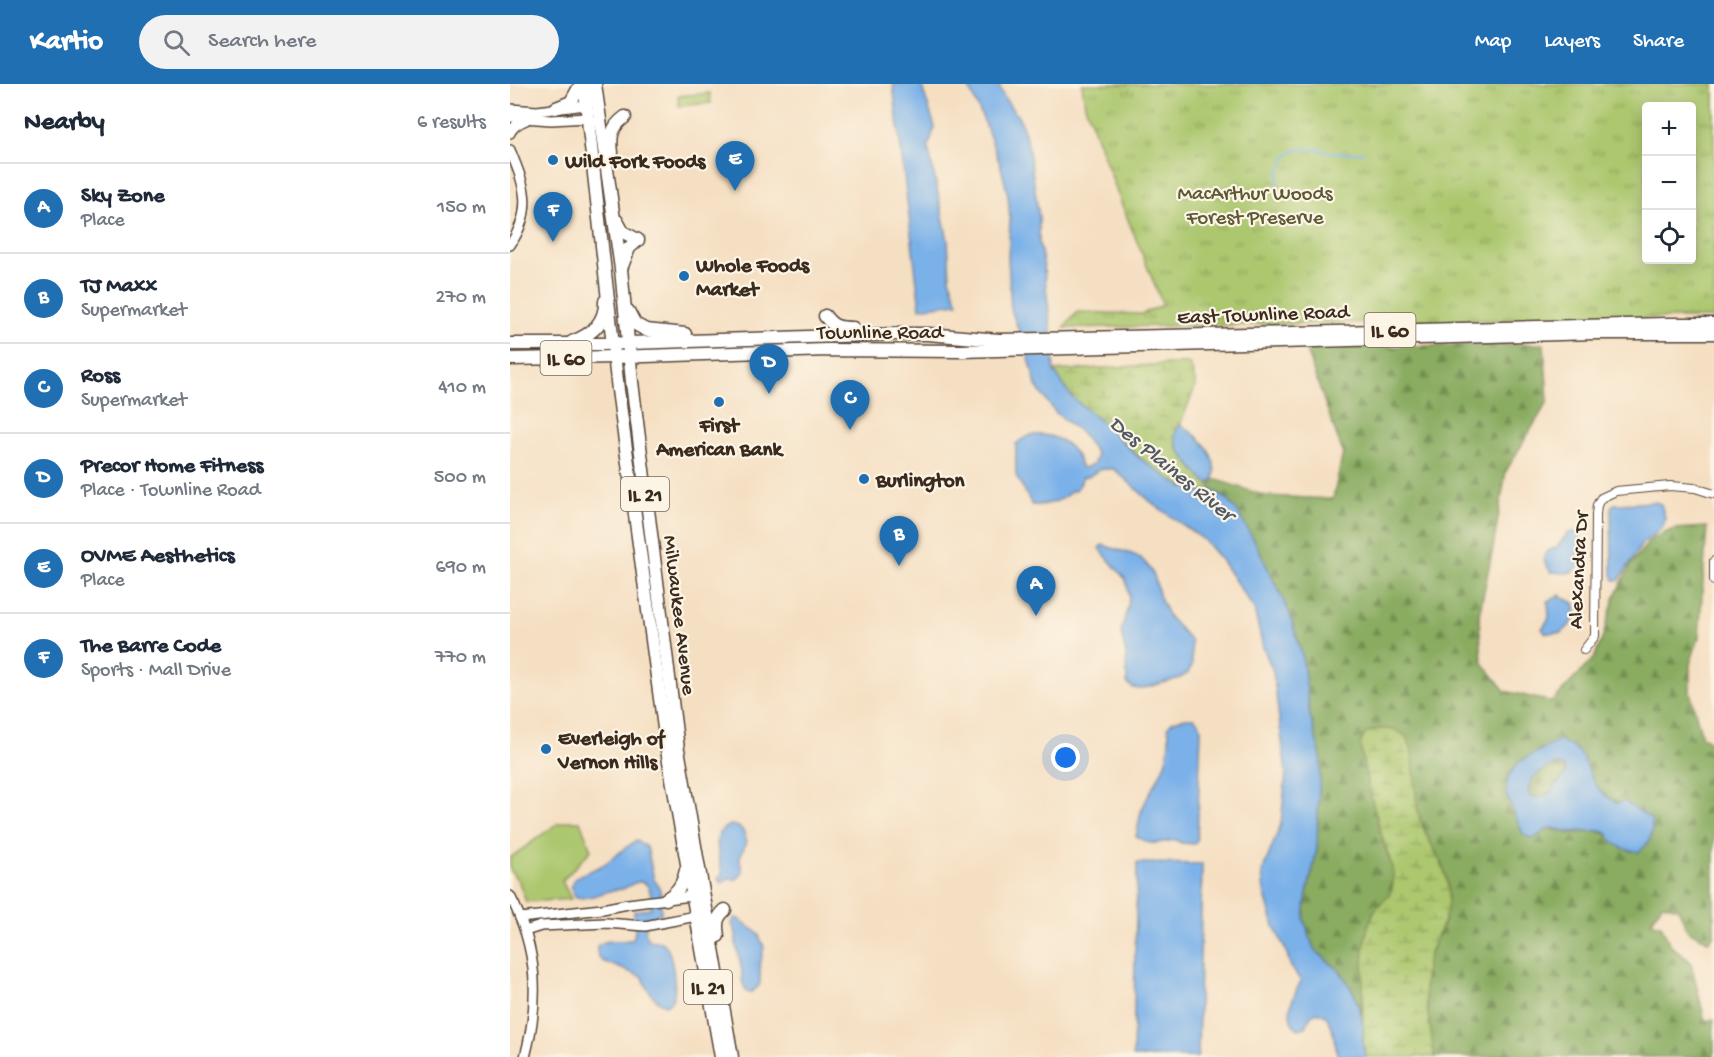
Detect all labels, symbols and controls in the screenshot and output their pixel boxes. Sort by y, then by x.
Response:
search box [139,15,559,69]
text: Kartio [30,26,103,59]
icon: search [160,26,193,59]
text: Search here [208,29,316,55]
text: Map [1475,30,1511,55]
text: Layers [1544,30,1600,55]
text: Share [1633,30,1684,55]
map controls [1642,102,1696,264]
button: + [1642,102,1696,156]
text: Nearby [24,108,105,139]
text: 6 results [417,112,486,135]
pin: E [716,141,754,191]
place label: Wild Fork Foods [564,151,707,176]
marker: Wild Fork Foods [546,153,560,167]
button: − [1642,156,1696,210]
park label: MacArthur Woods Forest Preserve [1178,183,1334,232]
text: Sky Zone [81,184,165,210]
pin: F [534,192,573,242]
text: A [38,197,49,220]
text: 150 m [437,197,486,220]
text: Place [81,210,125,233]
button: locate [1642,210,1696,264]
place label: Whole Foods Market [695,255,810,304]
marker: Whole Foods Market [677,269,691,283]
text: TJ Maxx [81,274,157,300]
text: B [38,287,49,310]
text: 270 m [436,287,486,310]
text: Supermarket [81,300,187,323]
street label: East Townline Road [1177,301,1351,332]
road number: IL 60 [1364,313,1416,347]
street label: Townline Road [816,322,945,347]
road number: IL 60 [541,341,592,375]
pin: D [750,344,788,394]
text: Ross [81,364,120,390]
text: C [38,377,49,400]
text: 410 m [438,377,486,400]
pin: C [830,380,870,430]
text: Supermarket [81,390,187,413]
marker: First American Bank [712,395,726,409]
water label: Des Plaines River [1103,412,1241,531]
place label: First American Bank [655,415,784,464]
text: Precor Home Fitness [81,454,263,480]
text: D [37,467,50,490]
text: 500 m [434,467,486,490]
place label: Burlington [875,470,966,495]
marker: Burlington [857,472,871,486]
road number: IL 21 [621,477,669,511]
text: Place · Townline Road [81,480,260,503]
street label: Alexandra Dr [1565,509,1596,630]
pin: B [880,516,918,566]
street label: Milwaukee Avenue [655,534,700,698]
text: OVME Aesthetics [81,544,235,570]
text: E [37,557,50,580]
text: 690 m [436,557,486,580]
pin: A [1016,566,1056,616]
text: Place [81,570,125,593]
text: The Barre Code [81,634,221,660]
text: F [38,647,49,670]
text: 770 m [435,647,486,670]
text: Sports · Mall Drive [81,660,231,683]
place label: Everleigh of Vernon Hills [557,728,667,777]
marker: Everleigh of Vernon Hills [539,742,553,756]
your location [1051,743,1080,772]
road number: IL 21 [684,970,732,1004]

